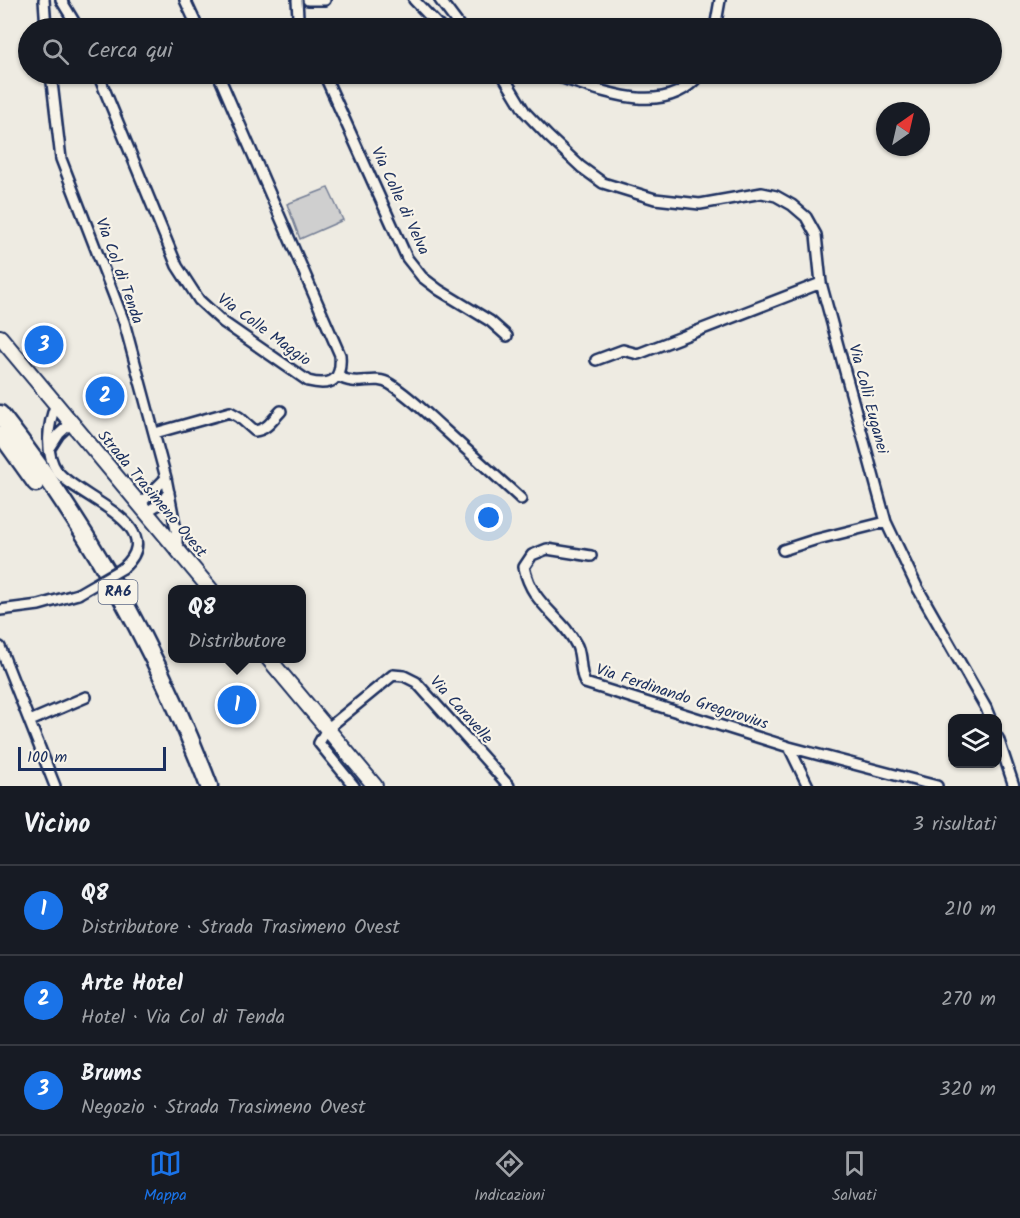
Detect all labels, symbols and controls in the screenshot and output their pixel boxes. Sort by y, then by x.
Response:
search box [18,18,1002,84]
text: Cerca qui [87,34,173,69]
icon: search [39,35,72,68]
north arrow [876,102,930,156]
street label: Via Colle di Velva [364,143,436,259]
street label: Via Col di Tenda [88,214,150,328]
street label: Via Colle Maggio [212,287,316,373]
pin: 3 [24,322,63,368]
street label: Via Colli Euganei [841,341,895,458]
pin: 2 [86,374,124,418]
street label: Strada Trasimeno Ovest [91,425,214,564]
your location [474,503,503,532]
road number: RA6 [98,580,138,604]
popup [168,585,306,663]
text: Q8 [188,591,216,626]
text: Distributore [188,626,286,658]
street label: Via Ferdinando Gregorovius [593,657,772,737]
street label: Via Caravelle [423,670,499,750]
pin: 1 [218,682,256,728]
map controls [948,714,1002,768]
button: layers [948,714,1002,768]
scale bar [18,744,166,772]
text: 100 m [27,745,67,770]
text: Vicino [24,804,90,846]
text: 3 risultati [913,809,996,841]
text: Q8 [81,877,108,912]
text: 1 [40,894,47,926]
text: 210 m [944,894,996,926]
text: Distributore · Strada Trasimeno Ovest [81,912,400,944]
text: Arte Hotel [81,967,183,1002]
text: 2 [38,984,49,1016]
text: 270 m [941,984,996,1016]
text: Hotel · Via Col di Tenda [81,1002,285,1034]
text: Brums [81,1057,142,1092]
text: 3 [38,1074,49,1106]
text: 320 m [939,1074,996,1106]
text: Negozio · Strada Trasimeno Ovest [81,1092,366,1124]
tab: Mappa [144,1147,187,1208]
tab: Indicazioni [474,1147,545,1208]
tab: Salvati [832,1147,876,1208]

